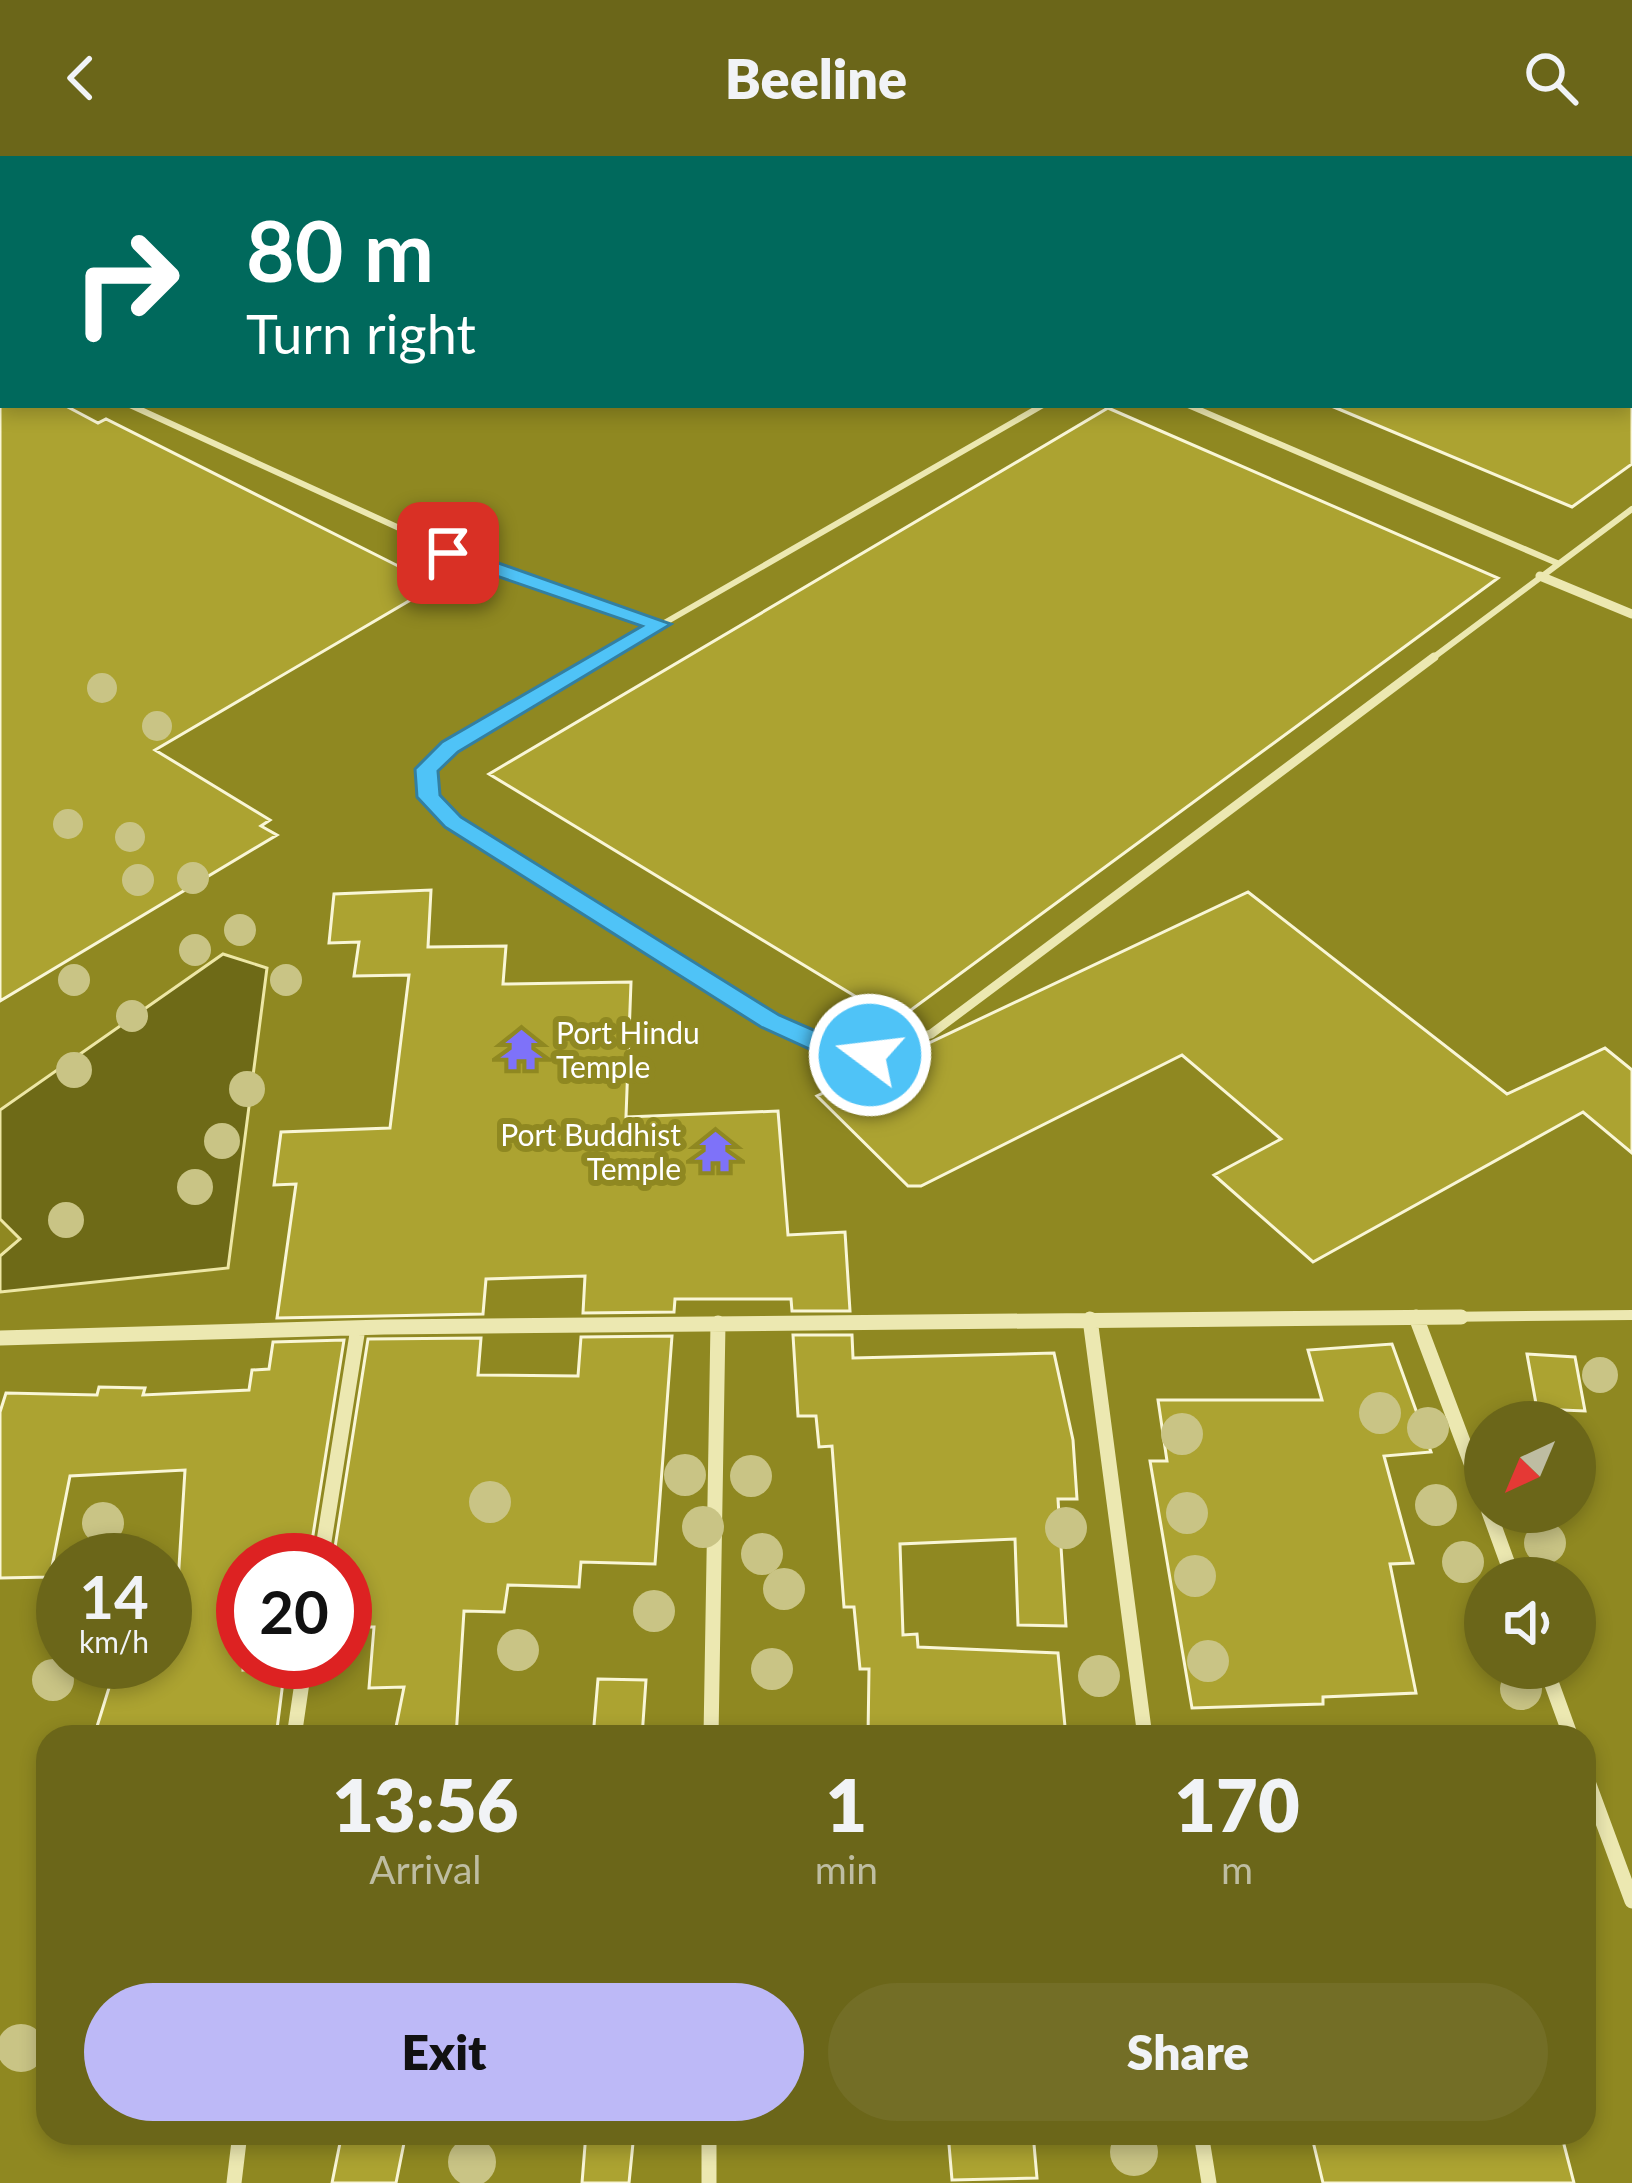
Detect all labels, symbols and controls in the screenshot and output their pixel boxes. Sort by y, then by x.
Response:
icon: back [48,45,114,111]
icon: search [1518,45,1584,111]
text: Beeline [725,46,907,111]
text: 80 m [246,199,434,300]
icon: right [48,204,204,360]
text: Turn right [246,301,476,366]
pin [397,502,499,604]
icon: arrive [415,520,481,586]
position arrow [807,992,933,1118]
place label: Port Hindu Temple [556,1014,700,1084]
temple icon: Port Hindu Temple [499,1026,545,1072]
place label: Port Buddhist Temple [500,1116,681,1186]
temple icon: Port Buddhist Temple [692,1128,738,1174]
north arrow [1464,1401,1596,1533]
map controls [1464,1401,1596,1689]
speed limit sign: 20 [216,1533,372,1689]
button: sound [1464,1557,1596,1689]
text: 14 [79,1560,149,1632]
text: km/h [79,1623,149,1659]
text: 13:56 [332,1761,518,1847]
text: 1 [826,1761,867,1847]
text: 170 [1174,1761,1300,1847]
text: Arrival [369,1846,482,1892]
text: min [815,1846,878,1892]
text: m [1221,1846,1253,1892]
button: Exit [84,1983,804,2121]
button: Share [828,1983,1548,2121]

